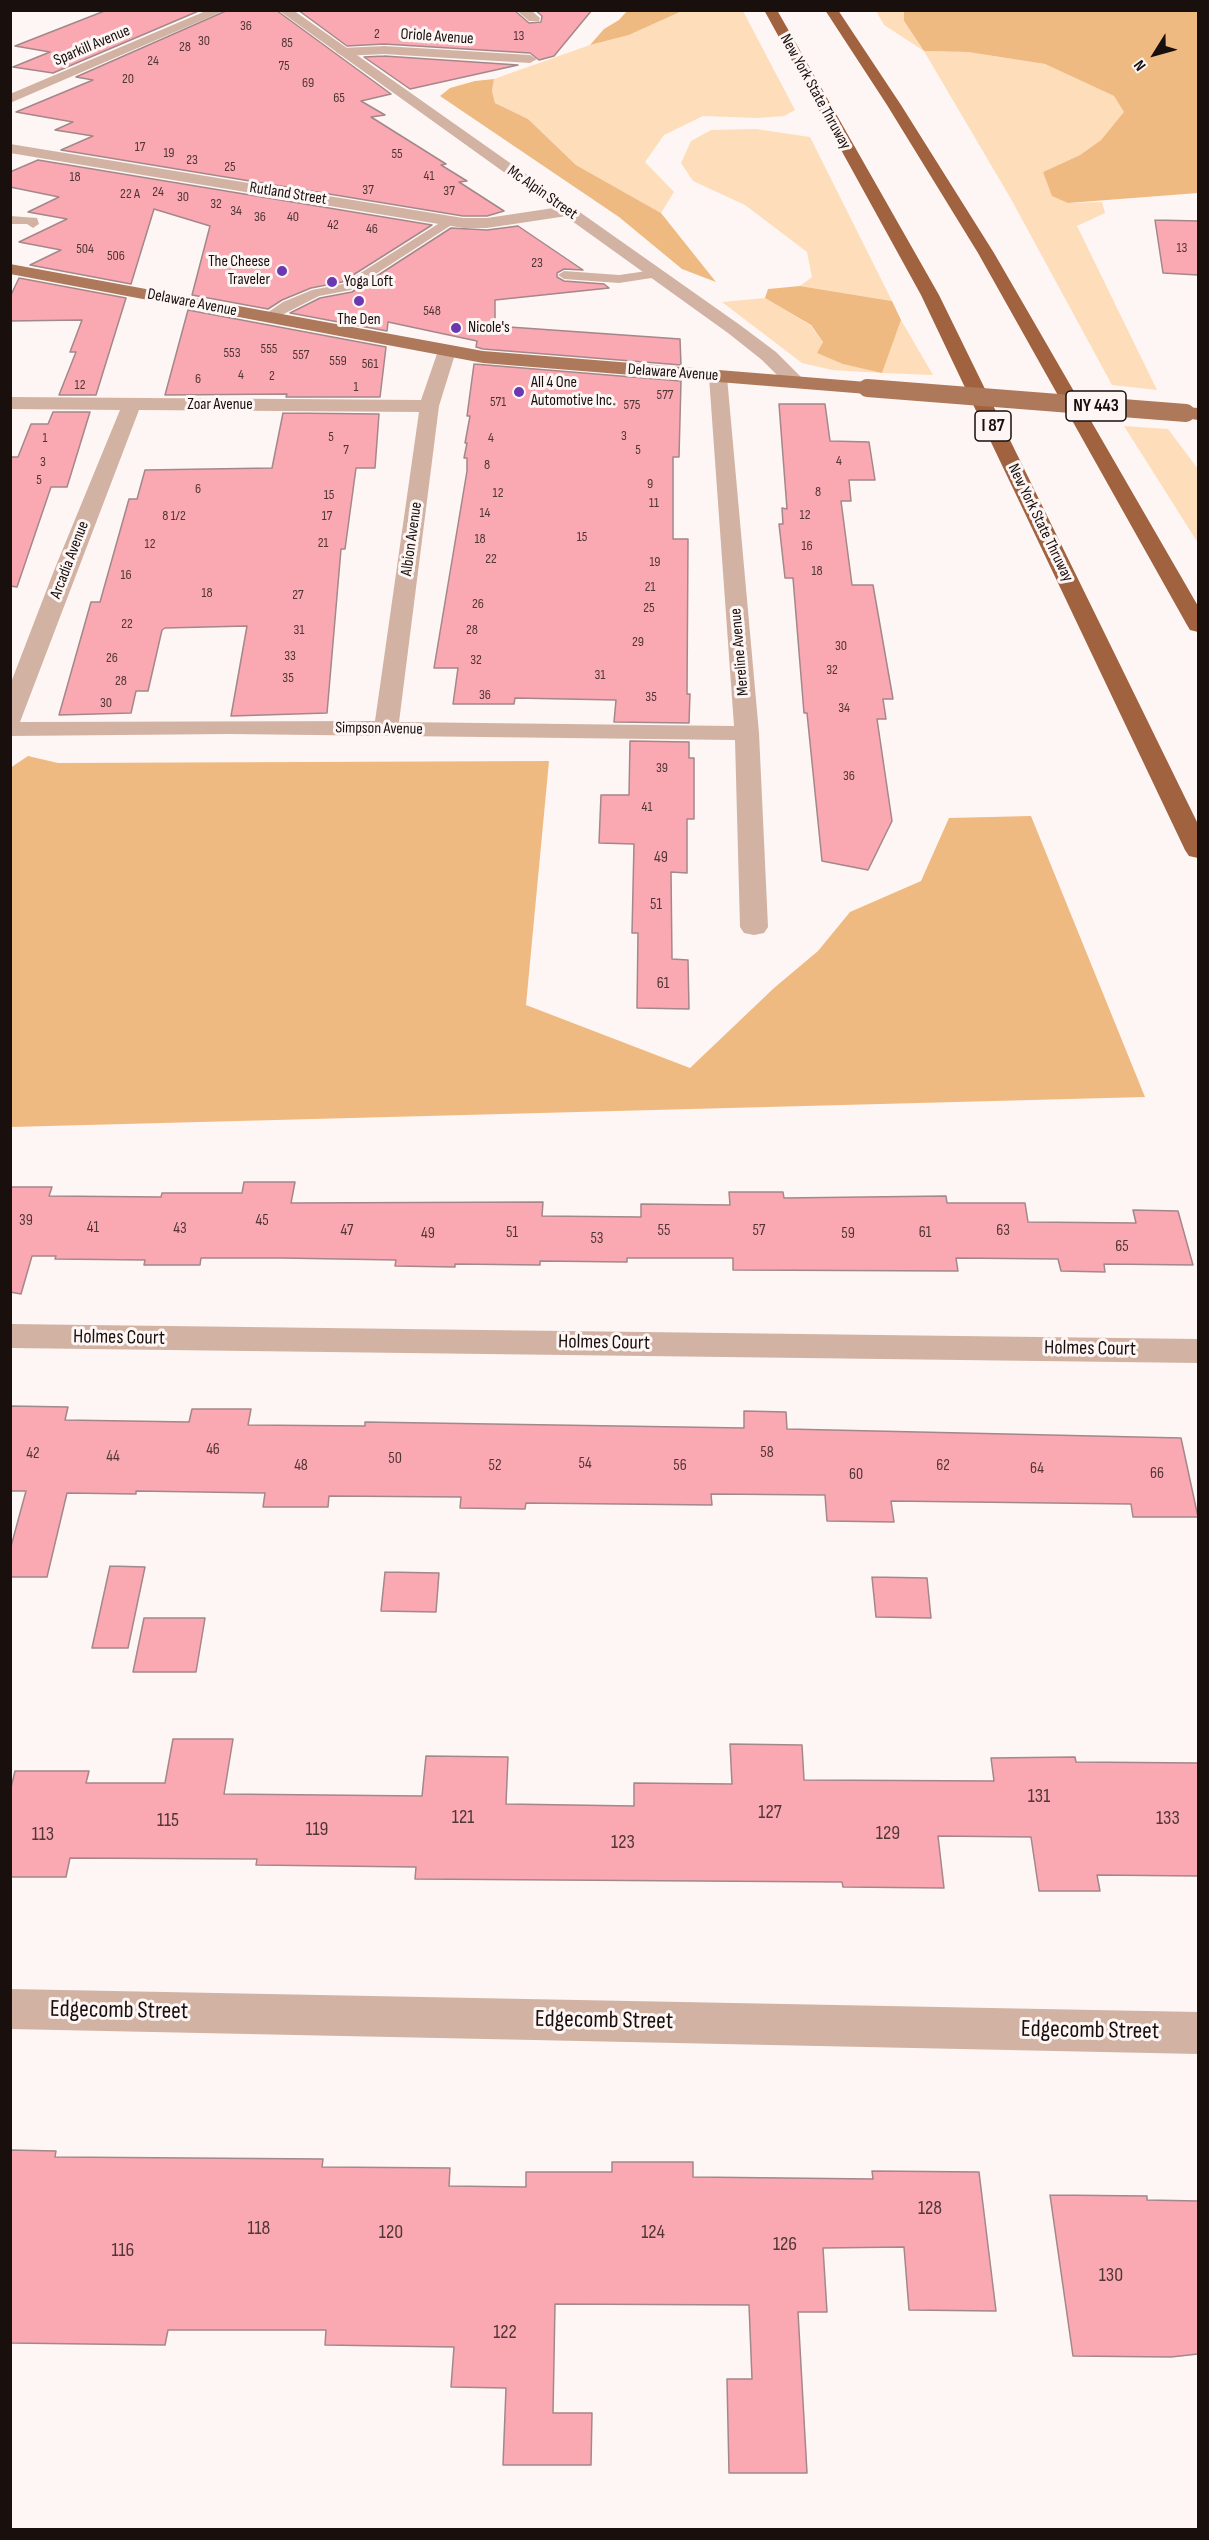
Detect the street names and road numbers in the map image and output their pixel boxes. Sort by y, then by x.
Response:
street label: Sparkill Avenue [51,21,133,71]
street label: Oriole Avenue [400,25,474,49]
street label: New York State Thruway [775,31,855,153]
street label: Mc Alpin Street [503,162,581,224]
street label: Rutland Street [248,178,328,210]
street label: Delaware Avenue [146,285,238,321]
street label: Delaware Avenue [627,360,719,386]
road number: NY 443 [1066,391,1126,421]
street label: Zoar Avenue [187,395,253,415]
road number: I 87 [975,411,1011,441]
street label: New York State Thruway [1003,461,1077,585]
street label: Albion Avenue [397,501,427,577]
street label: Arcadia Avenue [46,519,94,601]
street label: Mereline Avenue [727,607,753,697]
street label: Simpson Avenue [335,719,423,739]
street label: Holmes Court [73,1325,165,1351]
street label: Holmes Court [558,1330,650,1356]
street label: Holmes Court [1044,1336,1136,1362]
street label: Edgecomb Street [50,1995,188,2027]
street label: Edgecomb Street [535,2005,673,2037]
street label: Edgecomb Street [1021,2015,1159,2047]

